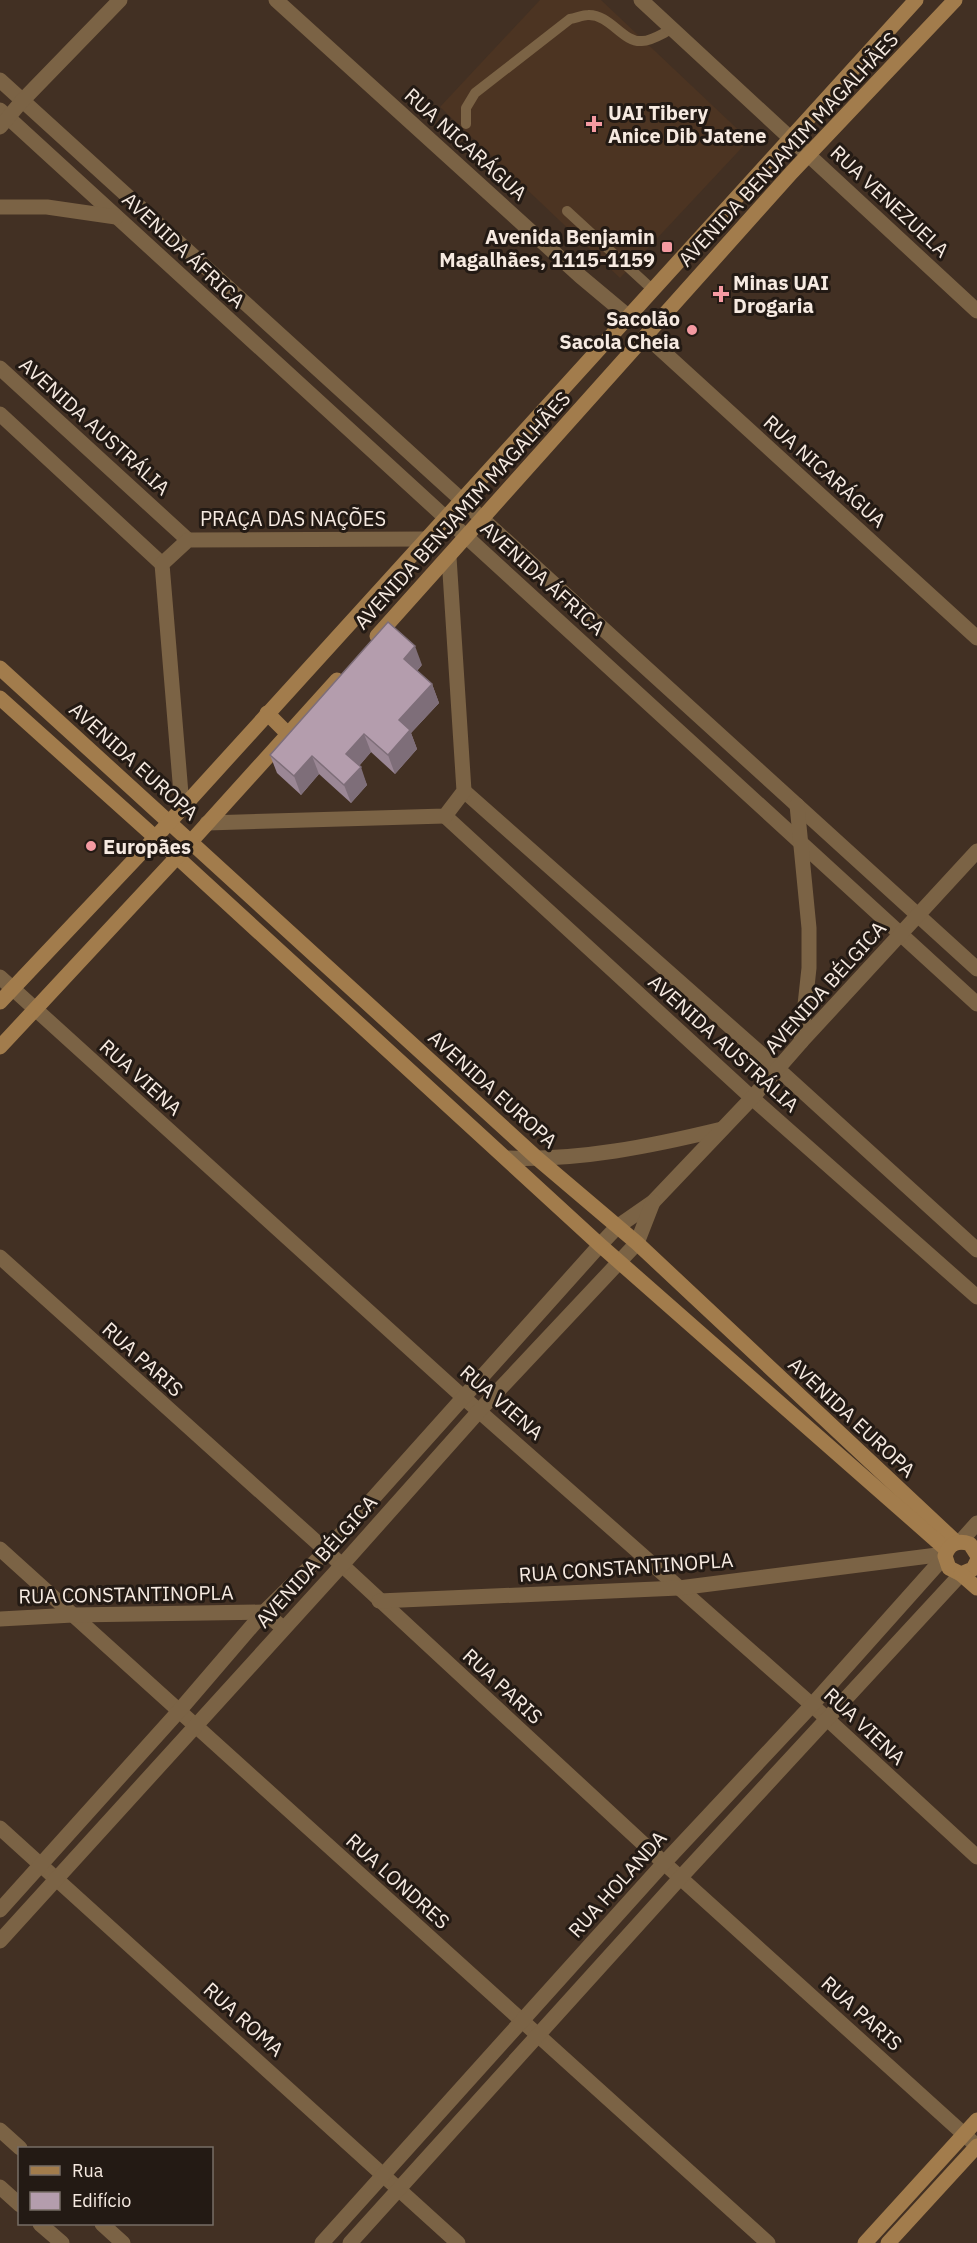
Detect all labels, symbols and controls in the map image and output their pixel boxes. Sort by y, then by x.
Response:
street label: AVENIDA BENJAMIM MAGALHÃES [672,26,904,272]
street label: RUA NICARÁGUA [399,82,533,206]
place label: UAI Tibery Anice Dib Jatene [608,99,767,149]
marker: UAI Tibery Anice Dib Jatene [585,115,603,133]
street label: RUA VENEZUELA [825,139,955,263]
street label: AVENIDA ÁFRICA [117,186,251,314]
place label: Avenida Benjamin Magalhães, 1115-1159 [439,223,655,273]
marker: Avenida Benjamin Magalhães, 1115-1159 [660,240,674,254]
place label: Minas UAI Drogaria [733,269,829,319]
marker: Minas UAI Drogaria [714,287,728,301]
place label: Sacolão Sacola Cheia [559,305,680,355]
marker: Sacolão Sacola Cheia [685,323,699,337]
street label: AVENIDA AUSTRÁLIA [14,351,176,501]
street label: AVENIDA BENJAMIM MAGALHÃES [348,385,576,635]
street label: RUA NICARÁGUA [758,409,892,533]
street label: PRAÇA DAS NAÇÕES [200,505,386,532]
street label: AVENIDA ÁFRICA [475,515,611,641]
street label: AVENIDA EUROPA [64,696,204,826]
place label: Europães [103,833,191,860]
marker: Europães [84,839,98,853]
street label: AVENIDA BÉLGICA [758,915,892,1059]
street label: AVENIDA AUSTRÁLIA [643,968,805,1118]
street label: AVENIDA EUROPA [423,1024,563,1154]
street label: RUA VIENA [94,1033,188,1121]
street label: RUA PARIS [97,1316,189,1402]
street label: AVENIDA EUROPA [783,1351,922,1483]
street label: RUA VIENA [455,1358,550,1446]
street label: AVENIDA BÉLGICA [249,1489,383,1633]
street label: RUA CONSTANTINOPLA [518,1546,734,1588]
street label: RUA CONSTANTINOPLA [18,1579,234,1609]
street label: RUA PARIS [457,1642,549,1730]
street label: RUA VIENA [818,1681,912,1771]
street label: RUA HOLANDA [562,1825,672,1943]
street label: RUA LONDRES [340,1827,456,1935]
street label: RUA PARIS [816,1970,908,2056]
street label: RUA ROMA [198,1976,290,2062]
legend [18,2147,213,2225]
text: Rua [72,2159,104,2182]
text: Edifício [72,2189,131,2212]

